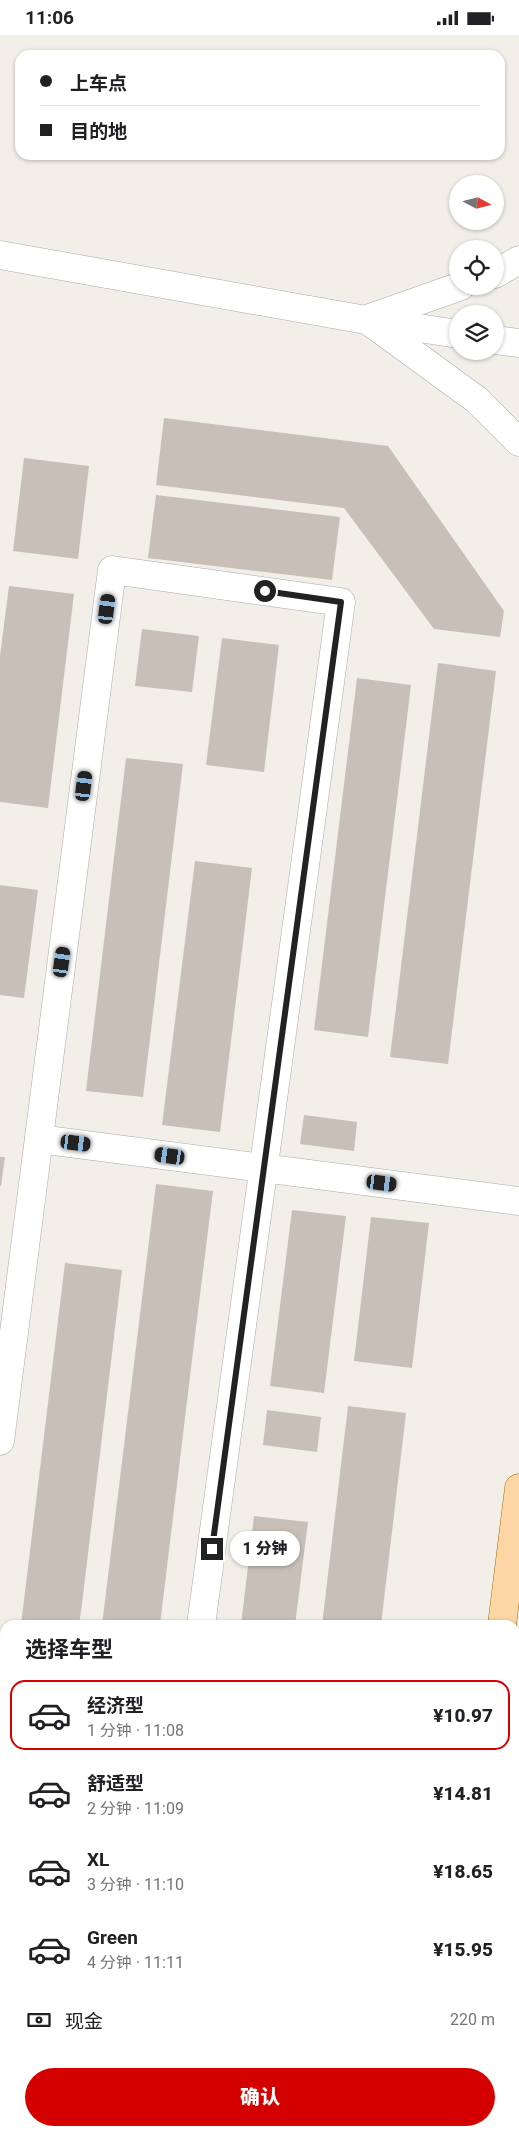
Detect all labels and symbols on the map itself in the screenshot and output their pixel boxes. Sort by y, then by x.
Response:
north arrow [449,175,504,230]
route start [254,580,276,602]
car [97,593,116,625]
car [74,770,93,802]
car [52,946,71,978]
car [60,1134,91,1152]
car [154,1146,185,1166]
car [366,1174,397,1192]
callout: 1 分钟 [230,1531,300,1567]
route end [201,1538,223,1560]

